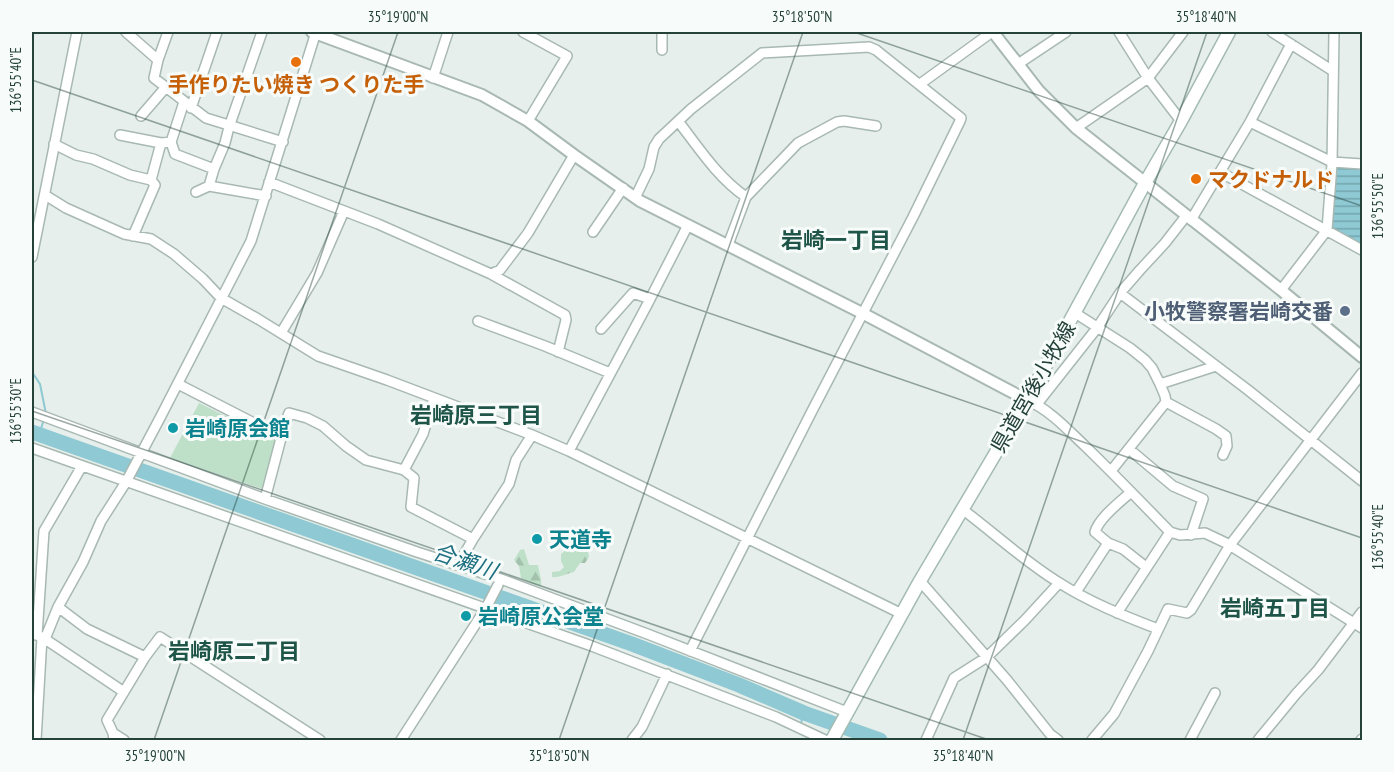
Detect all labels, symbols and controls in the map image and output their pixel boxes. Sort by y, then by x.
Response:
text: 35°19'00"N [368,7,428,26]
text: 35°18'50"N [772,7,832,26]
text: 35°18'40"N [1176,7,1236,26]
text: 136°55'40"E [6,47,25,113]
marker: 手作りたい焼き つくりた手 [289,55,303,69]
place label: 手作りたい焼き つくりた手 [168,71,424,98]
place label: マクドナルド [1208,166,1334,193]
marker: マクドナルド [1189,172,1203,186]
text: 136°55'50"E [1368,173,1387,239]
district label: 岩崎一丁目 [781,226,891,254]
place label: 小牧警察署岩崎交番 [1144,298,1333,325]
marker: 小牧警察署岩崎交番 [1338,304,1352,318]
street label: 県道宮後小牧線 [985,317,1081,457]
text: 136°55'30"E [6,378,25,444]
district label: 岩崎原三丁目 [410,401,542,429]
place label: 岩崎原会館 [185,415,290,442]
marker: 岩崎原会館 [166,421,180,435]
text: 136°55'40"E [1368,504,1387,570]
place label: 天道寺 [549,526,612,553]
marker: 天道寺 [530,532,544,546]
water label: 合瀬川 [429,537,503,586]
district label: 岩崎五丁目 [1220,594,1330,622]
place label: 岩崎原公会堂 [478,603,604,630]
marker: 岩崎原公会堂 [459,609,473,623]
district label: 岩崎原二丁目 [168,637,300,665]
text: 35°19'00"N [125,746,185,765]
text: 35°18'50"N [529,746,589,765]
text: 35°18'40"N [933,746,993,765]

